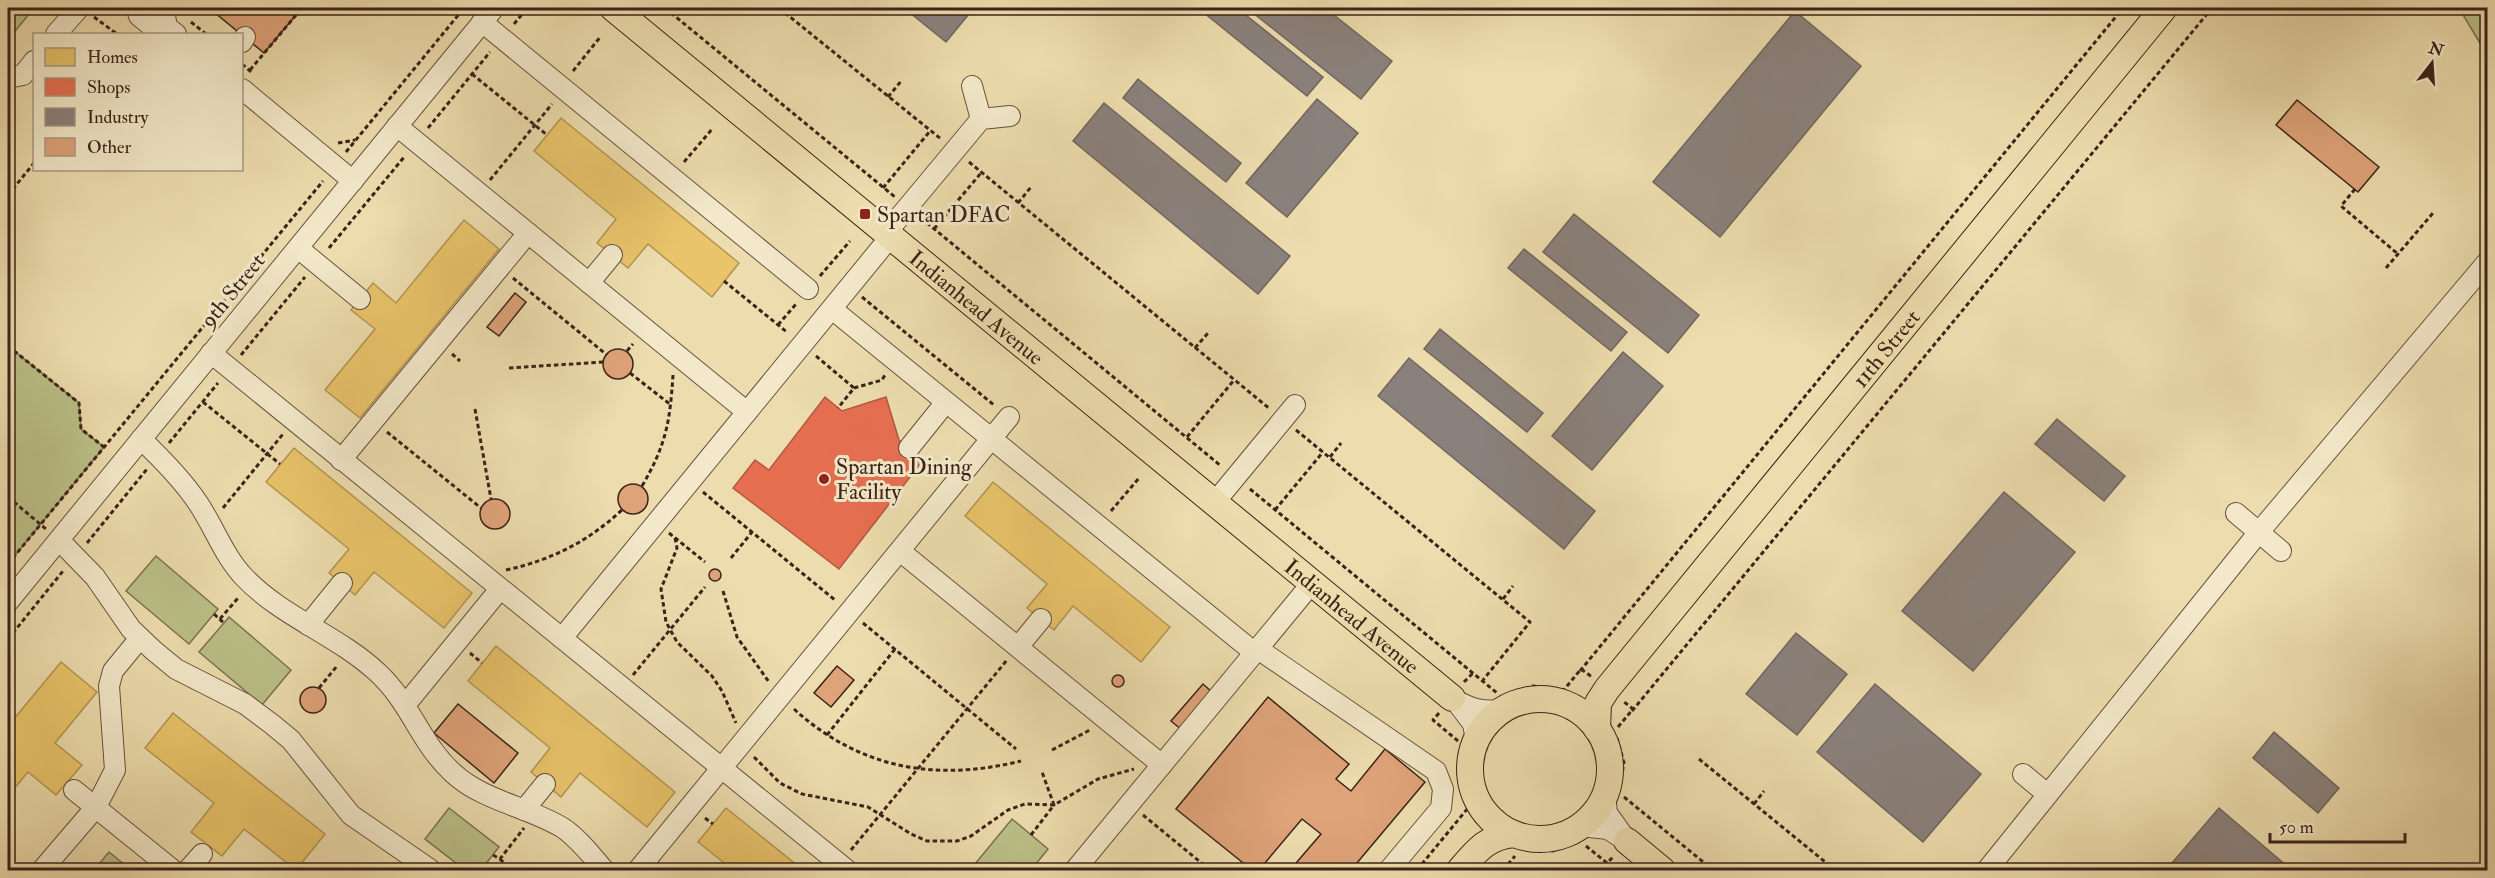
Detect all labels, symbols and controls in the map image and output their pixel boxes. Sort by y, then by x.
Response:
legend [33,33,243,171]
north arrow [2402,33,2462,93]
text: N [2425,38,2447,61]
text: Homes [87,46,138,69]
text: Shops [87,76,130,99]
text: Industry [87,106,149,129]
text: Other [87,136,131,159]
place label: Spartan DFAC [877,201,1010,230]
marker: Spartan DFAC [858,207,872,221]
street label: Indianhead Avenue [903,244,1049,372]
street label: 9th Street [193,248,271,335]
street label: 11th Street [1847,304,1927,393]
place label: Spartan Dining Facility [836,453,973,506]
marker: Spartan Dining Facility [817,472,831,486]
street label: Indianhead Avenue [1278,553,1425,680]
scale bar [2270,806,2405,844]
text: 50 m [2279,816,2314,839]

